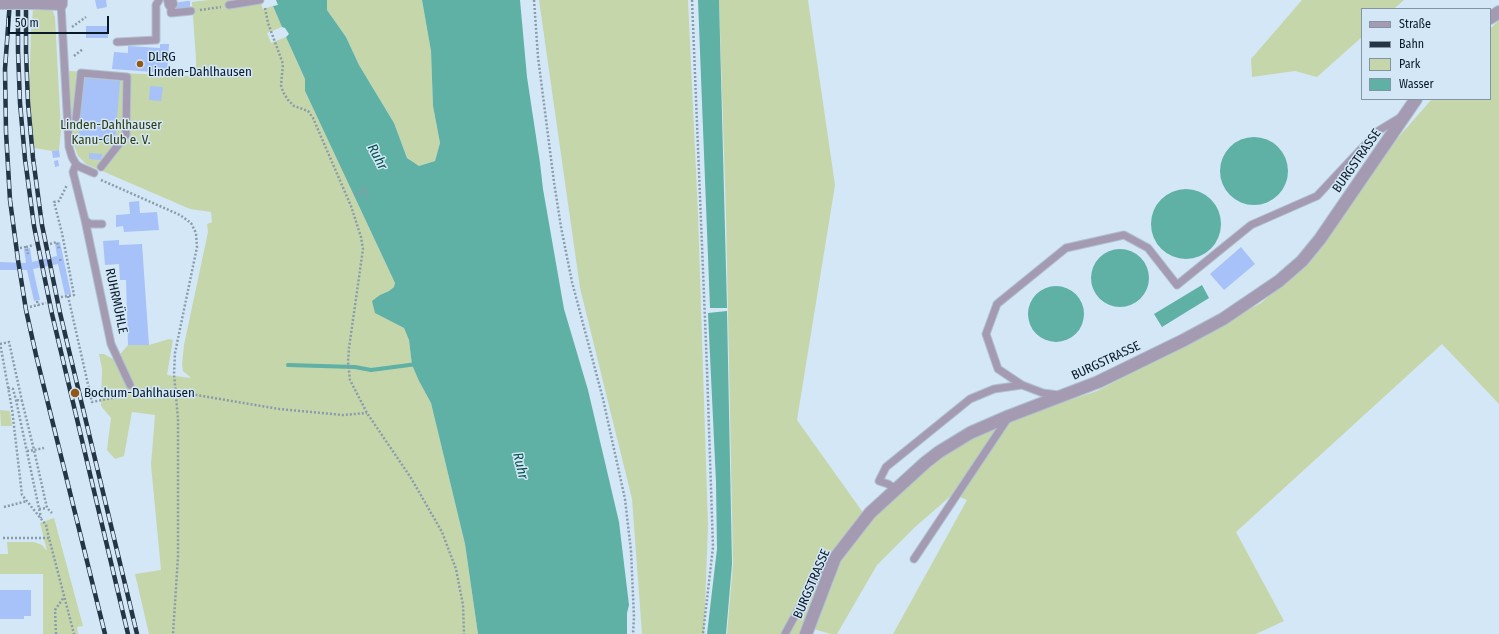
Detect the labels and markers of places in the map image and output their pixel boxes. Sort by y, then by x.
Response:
place label: DLRG Linden-Dahlhausen [148,49,252,80]
marker: DLRG Linden-Dahlhausen [135,59,145,69]
place label: Bochum-Dahlhausen [84,385,195,401]
marker: Bochum-Dahlhausen [69,387,81,399]

